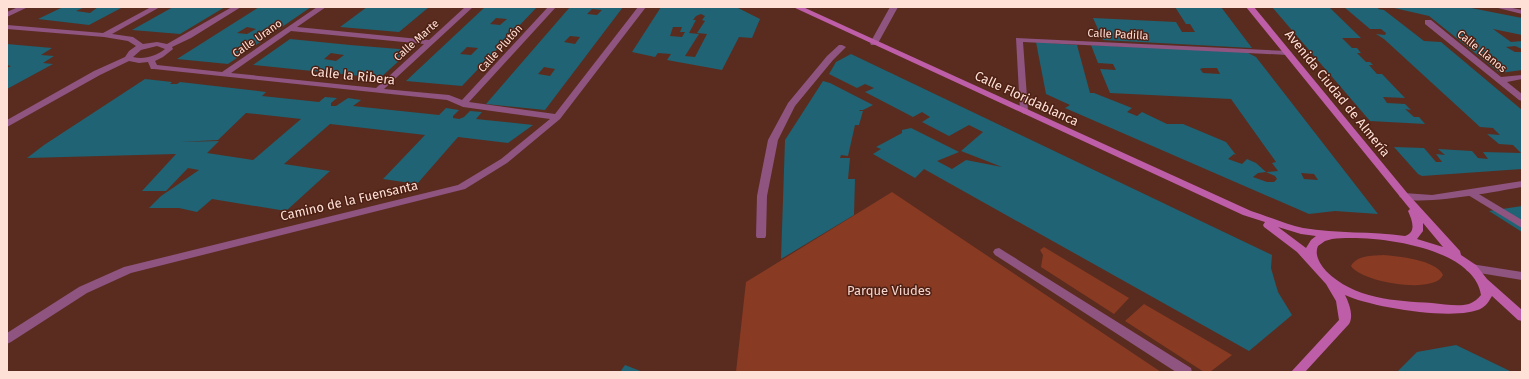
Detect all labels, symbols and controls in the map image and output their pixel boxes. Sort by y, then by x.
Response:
street label: Calle Urano [230,17,284,60]
street label: Calle Marte [391,17,441,64]
street label: Calle Plutón [476,22,525,75]
street label: Calle Padilla [1087,26,1149,43]
street label: Avenida Ciudad de Almería [1282,27,1393,160]
street label: Calle Llanos [1454,28,1509,75]
street label: Calle la Ribera [310,64,396,87]
street label: Calle Floridablanca [973,68,1081,129]
street label: Camino de la Fuensanta [279,177,419,224]
park label: Parque Viudes [847,283,931,298]

